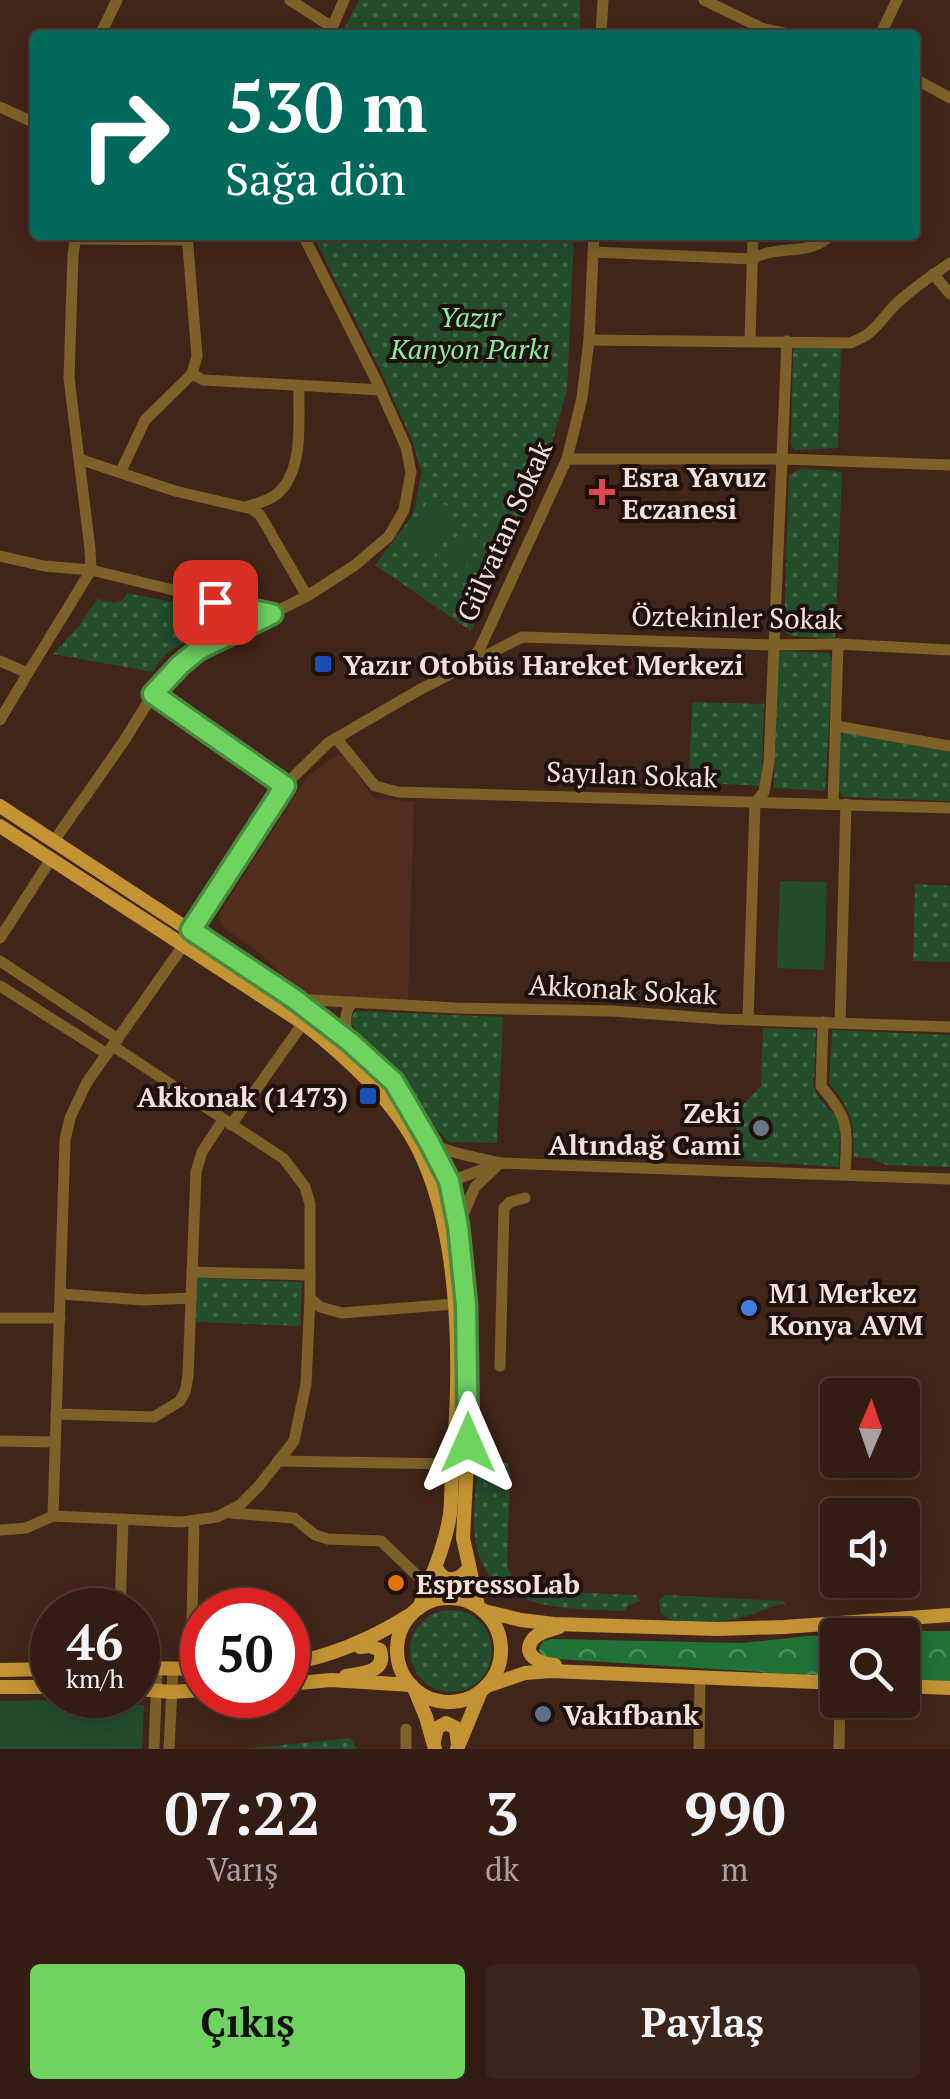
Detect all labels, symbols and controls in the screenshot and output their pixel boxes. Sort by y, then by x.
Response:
text: 530 m [225,59,427,152]
icon: right [60,70,190,200]
text: Sağa dön [225,148,406,208]
park label: Yazır Kanyon Parkı [389,298,550,367]
street label: Gülvatan Sokak [448,435,560,627]
place label: Esra Yavuz Eczanesi [622,458,766,527]
marker: Esra Yavuz Eczanesi [591,481,613,503]
pin [173,560,258,645]
icon: arrive [188,575,243,630]
street label: Öztekinler Sokak [631,597,844,637]
place label: Yazır Otobüs Hareket Merkezi [343,646,744,683]
marker: Yazır Otobüs Hareket Merkezi [312,653,334,675]
street label: Sayılan Sokak [546,753,719,795]
street label: Akkonak Sokak [528,966,719,1012]
place label: Akkonak (1473) [137,1078,348,1115]
marker: Akkonak (1473) [357,1085,379,1107]
place label: Zeki Altındağ Cami [548,1094,741,1163]
marker: Zeki Altındağ Cami [750,1117,772,1139]
place label: M1 Merkez Konya AVM [769,1274,923,1343]
marker: M1 Merkez Konya AVM [738,1297,760,1319]
north arrow [820,1378,920,1478]
map controls [820,1378,920,1718]
position arrow [416,1391,520,1495]
button: sound [820,1498,920,1598]
place label: EspressoLab [416,1565,580,1602]
marker: EspressoLab [385,1572,407,1594]
speed limit sign: 50 [180,1588,310,1718]
text: 46 [67,1608,123,1674]
button: search [820,1618,920,1718]
text: km/h [66,1662,124,1695]
place label: Vakıfbank [563,1696,700,1733]
marker: Vakıfbank [532,1703,554,1725]
text: 07:22 [164,1773,321,1852]
text: 3 [485,1773,519,1852]
text: 990 [684,1773,786,1852]
text: Varış [207,1848,278,1890]
text: dk [485,1848,519,1890]
text: m [721,1848,748,1890]
button: Çıkış [30,1964,465,2079]
button: Paylaş [485,1964,920,2079]

